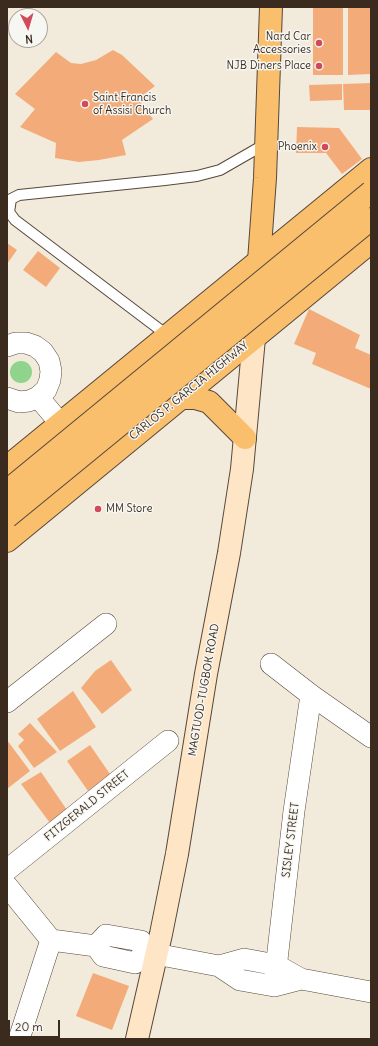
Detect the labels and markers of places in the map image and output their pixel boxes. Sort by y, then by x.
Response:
place label: Nard Car Accessories [253,30,311,56]
marker: Nard Car Accessories [314,38,324,48]
place label: NJB Diners Place [227,59,311,73]
marker: NJB Diners Place [314,61,324,71]
place label: Saint Francis of Assisi Church [93,91,171,117]
marker: Saint Francis of Assisi Church [80,99,90,109]
place label: Phoenix [278,140,317,154]
marker: Phoenix [320,142,330,152]
place label: MM Store [106,502,152,516]
marker: MM Store [93,504,103,514]

